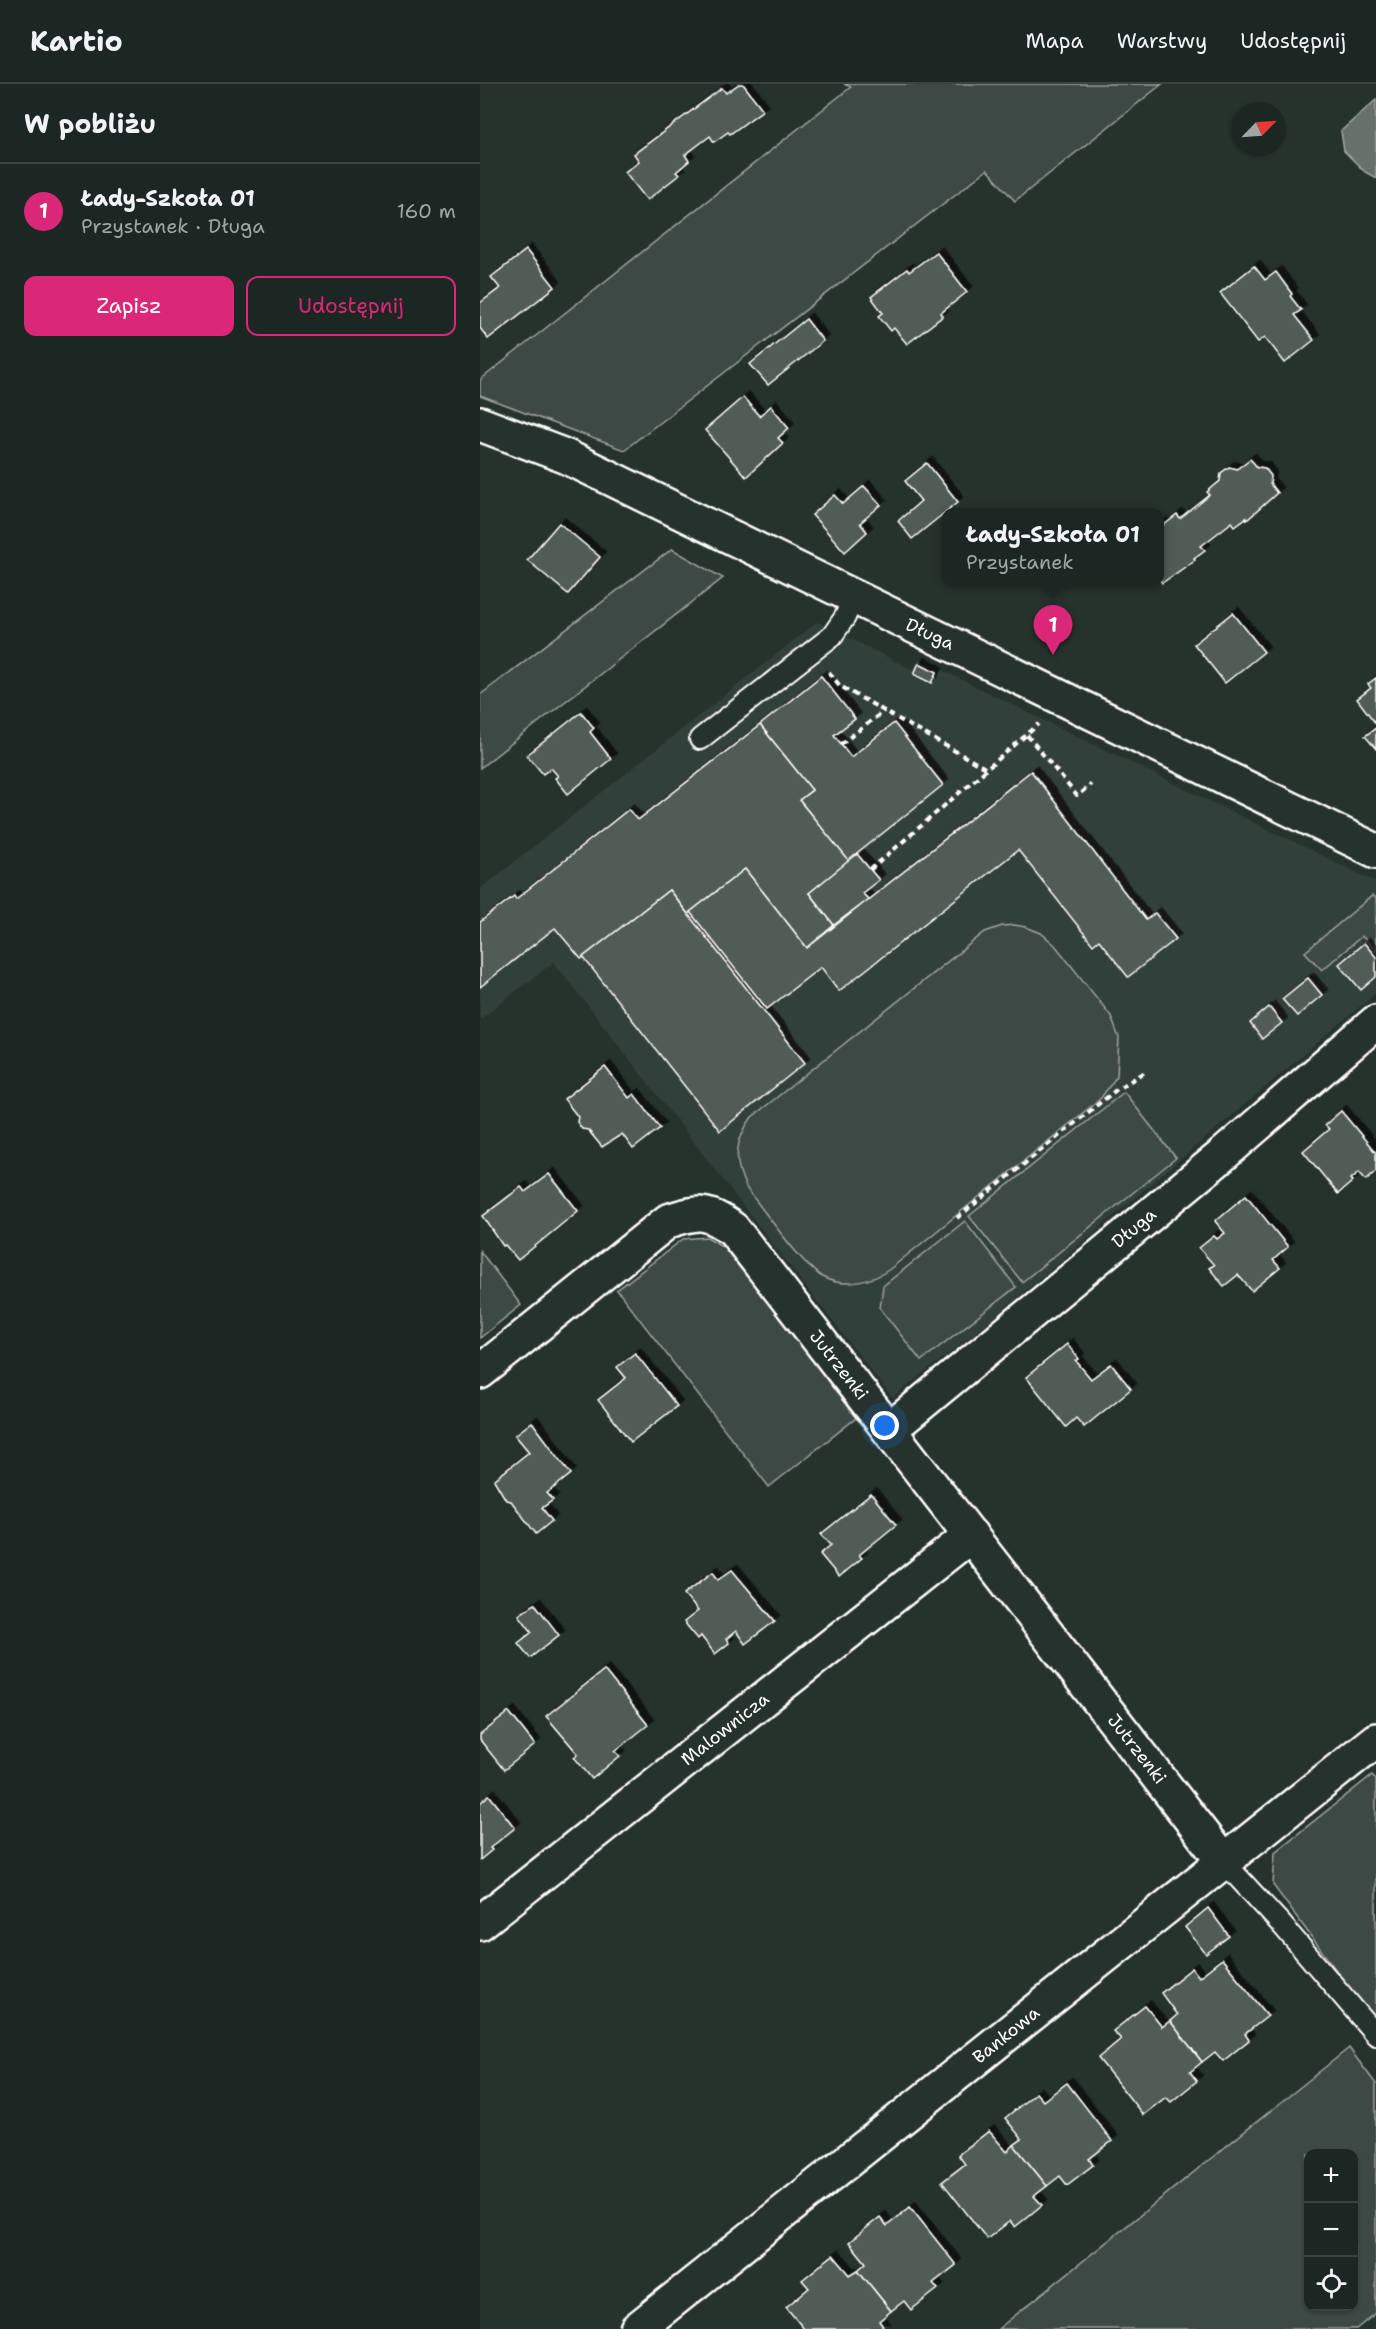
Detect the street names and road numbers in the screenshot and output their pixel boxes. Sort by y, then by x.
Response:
street label: Długa [902,612,958,656]
street label: Długa [1107,1202,1161,1254]
street label: Jutrzenki [804,1325,874,1405]
street label: Malownicza [676,1687,774,1771]
street label: Jutrzenki [1102,1709,1172,1789]
street label: Bankowa [968,2001,1044,2069]

